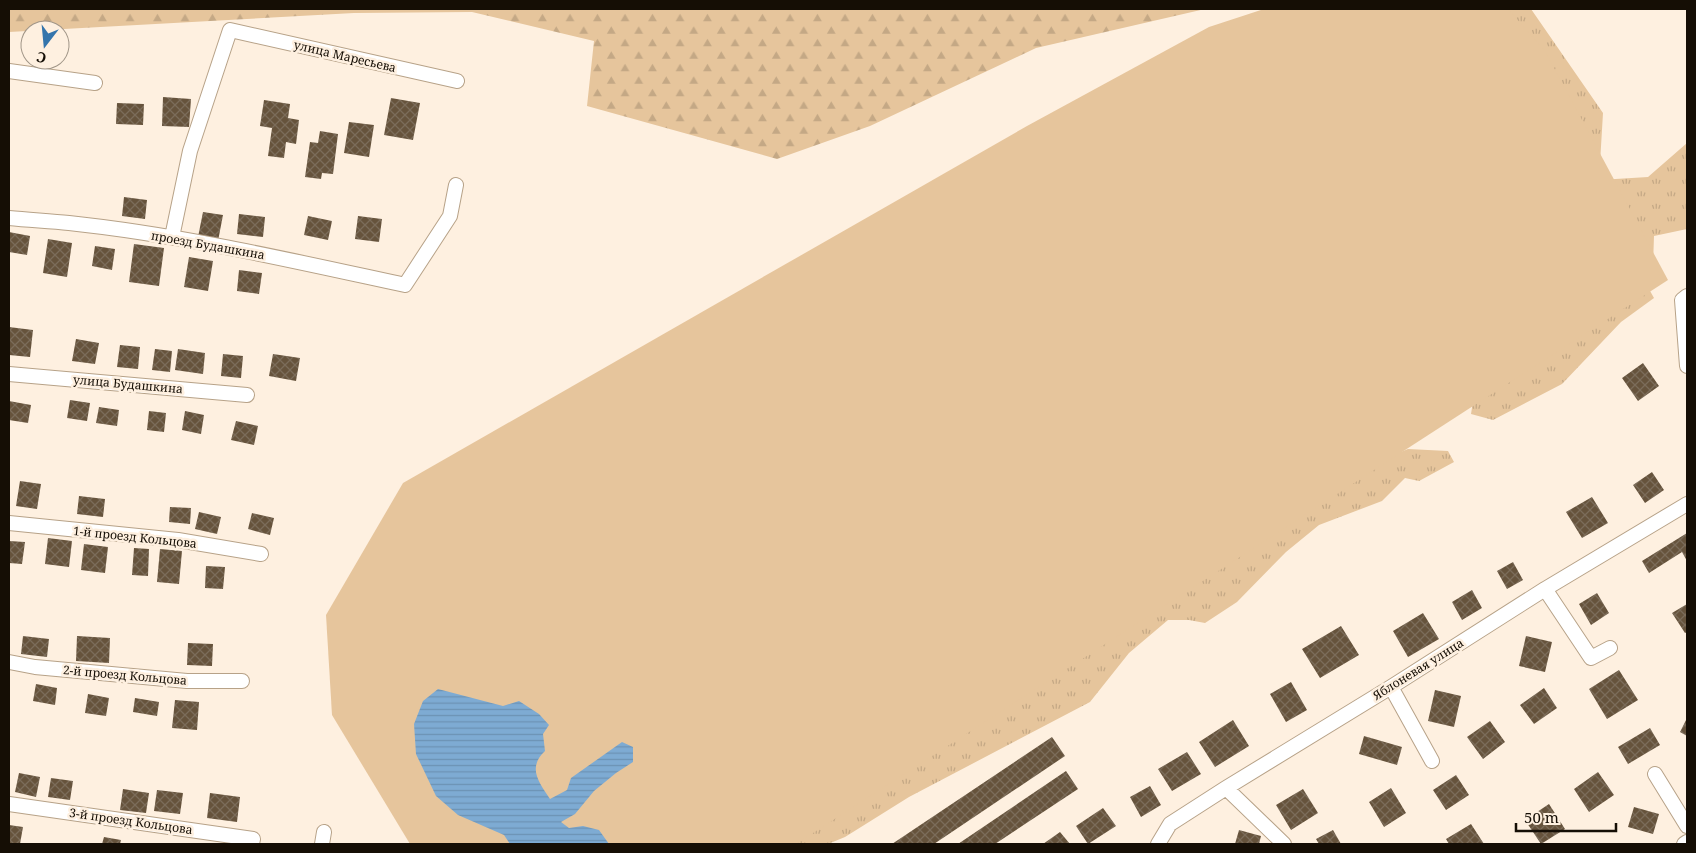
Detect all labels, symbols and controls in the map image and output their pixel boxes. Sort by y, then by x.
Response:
north arrow [20,20,70,70]
street label: улица Маресьева [292,36,398,76]
text: С [34,48,48,68]
street label: проезд Будашкина [150,227,266,263]
street label: улица Будашкина [72,371,184,397]
street label: 1-й проезд Кольцова [72,522,198,552]
street label: Яблоневая улица [1368,634,1467,704]
street label: 2-й проезд Кольцова [62,661,188,689]
scale bar [1516,800,1616,832]
street label: 3-й проезд Кольцова [68,804,194,838]
text: 50 m [1524,807,1559,827]

